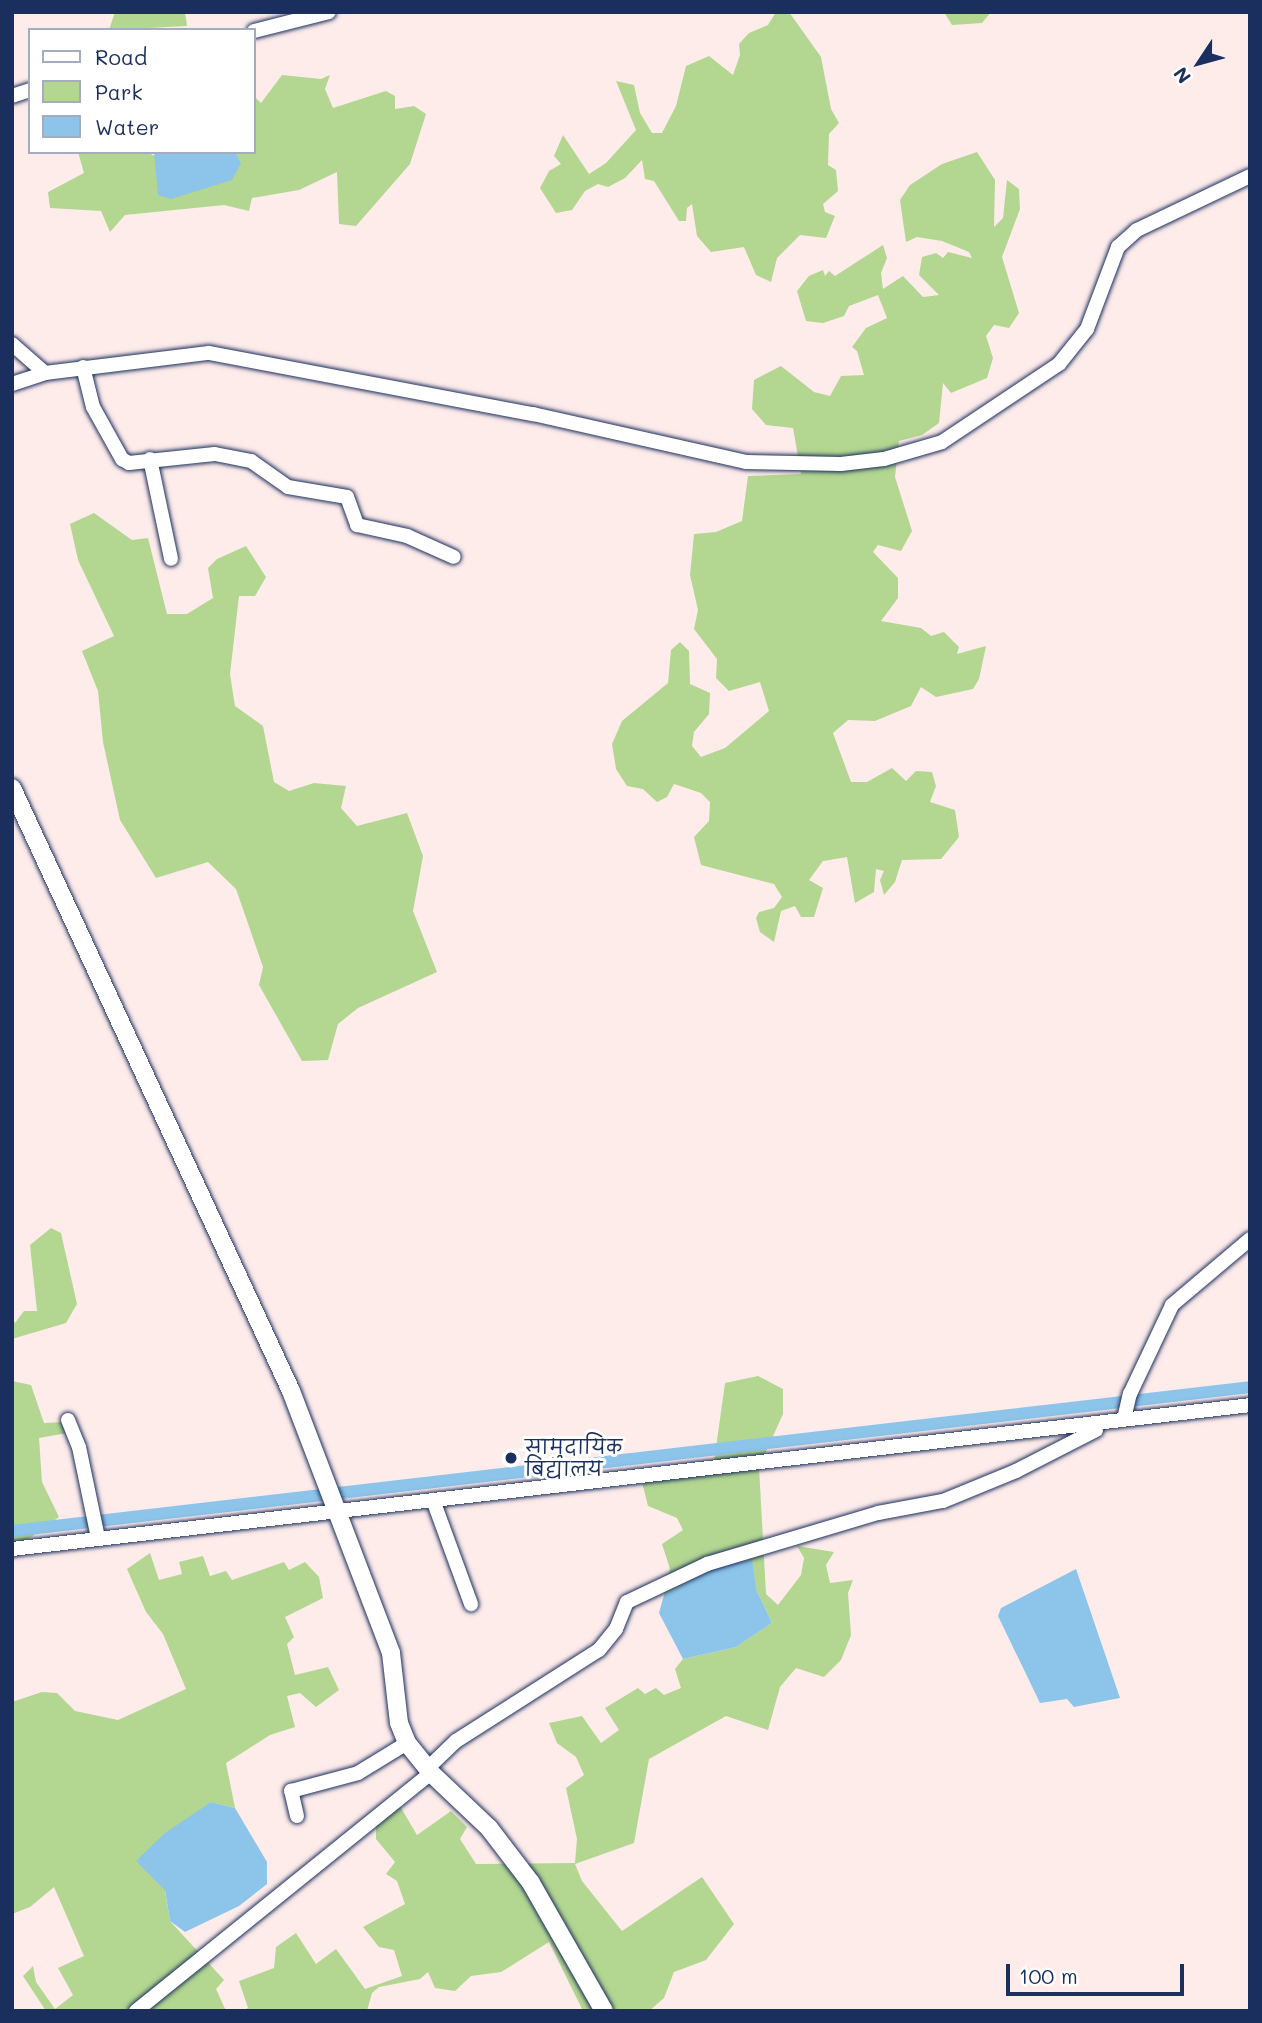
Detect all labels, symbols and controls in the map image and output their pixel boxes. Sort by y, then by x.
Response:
legend [28,28,256,154]
north arrow [1164,28,1234,98]
text: Road [95,43,147,70]
text: N [1167,62,1196,89]
text: Park [95,78,143,105]
text: Water [95,113,159,140]
place label: सामुदायिक बिद्यालय [525,1436,622,1480]
marker: सामुदायिक बिद्यालय [503,1450,519,1466]
scale bar [1010,1950,1188,1994]
text: 100 m [1019,1962,1078,1989]

